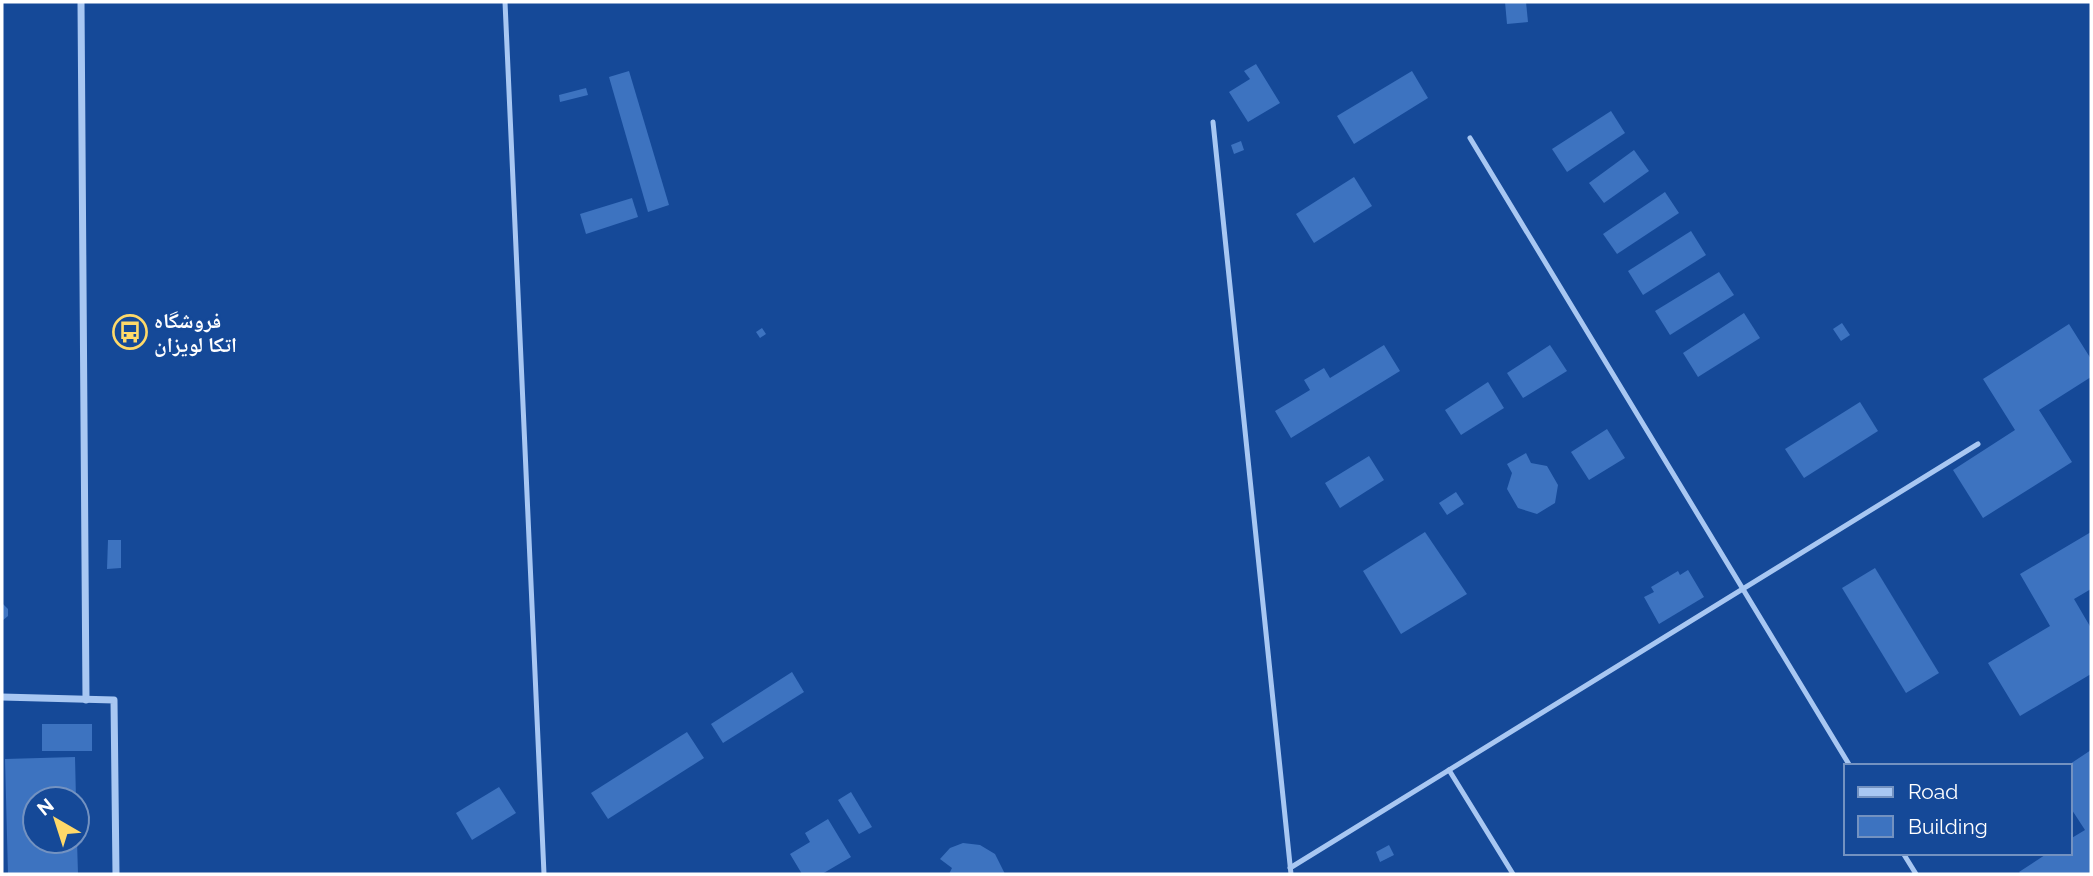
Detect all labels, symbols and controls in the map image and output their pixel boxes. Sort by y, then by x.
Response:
place label: فروشگاه اتکا لویزان [154,308,237,357]
bus stop icon: فروشگاه اتکا لویزان [111,313,149,351]
legend [1844,764,2072,855]
text: Road [1908,779,1958,804]
north arrow [21,785,91,855]
text: N [33,794,58,820]
text: Building [1908,814,1988,839]

